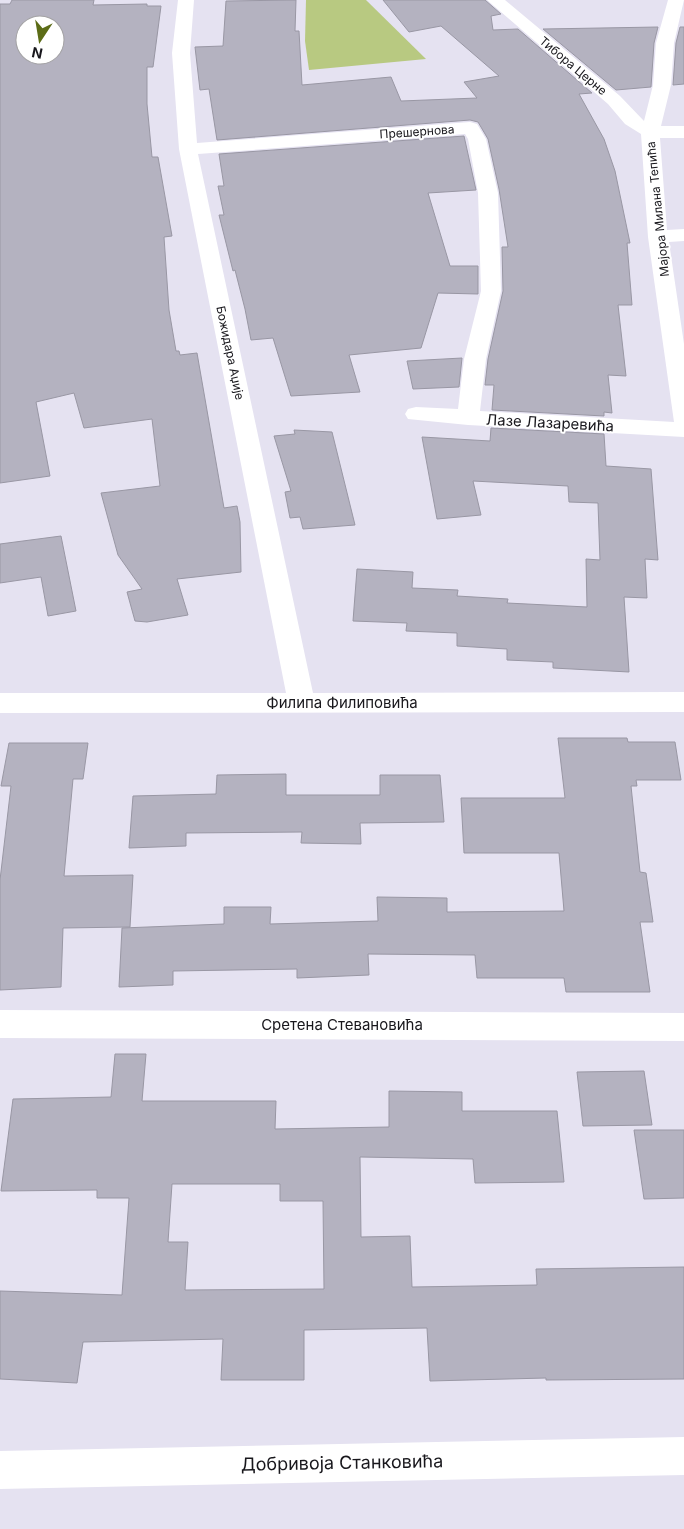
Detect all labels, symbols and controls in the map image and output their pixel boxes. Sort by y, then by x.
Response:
north arrow [15,15,65,65]
street label: Тибора Церне [537,33,610,98]
text: N [30,44,44,63]
street label: Прешернова [379,121,455,142]
street label: Мајора Милана Тепића [643,141,672,277]
street label: Божидара Аџије [213,305,248,401]
street label: Лазе Лазаревића [486,410,614,435]
street label: Филипа Филиповића [266,693,418,712]
street label: Сретена Стевановића [261,1015,423,1034]
street label: Добривоја Станковића [241,1450,443,1475]

